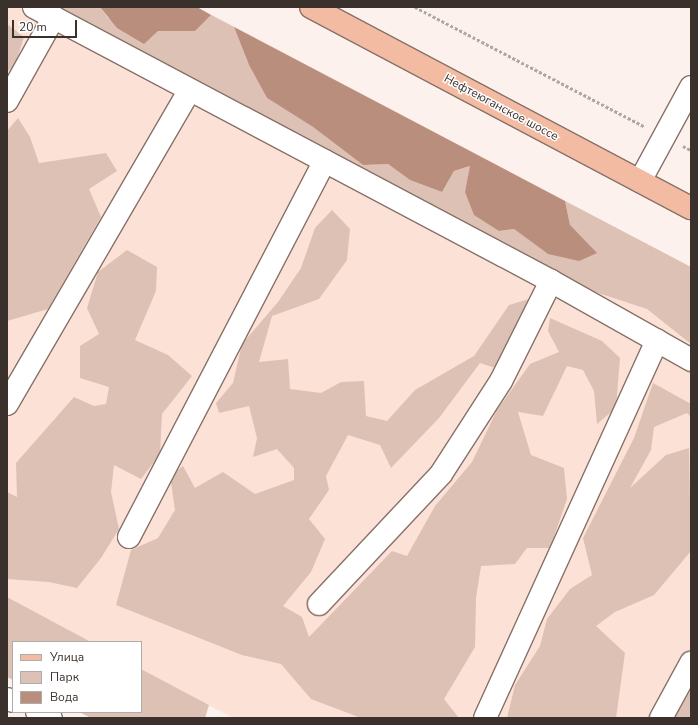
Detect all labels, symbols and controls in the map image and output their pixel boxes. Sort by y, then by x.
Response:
scale bar [14,12,79,38]
text: 20 m [19,19,47,35]
street label: Нефтеюганское шоссе [441,72,561,144]
legend [12,641,142,713]
text: Улица [50,649,84,665]
text: Парк [50,669,79,685]
text: Вода [50,689,78,705]

